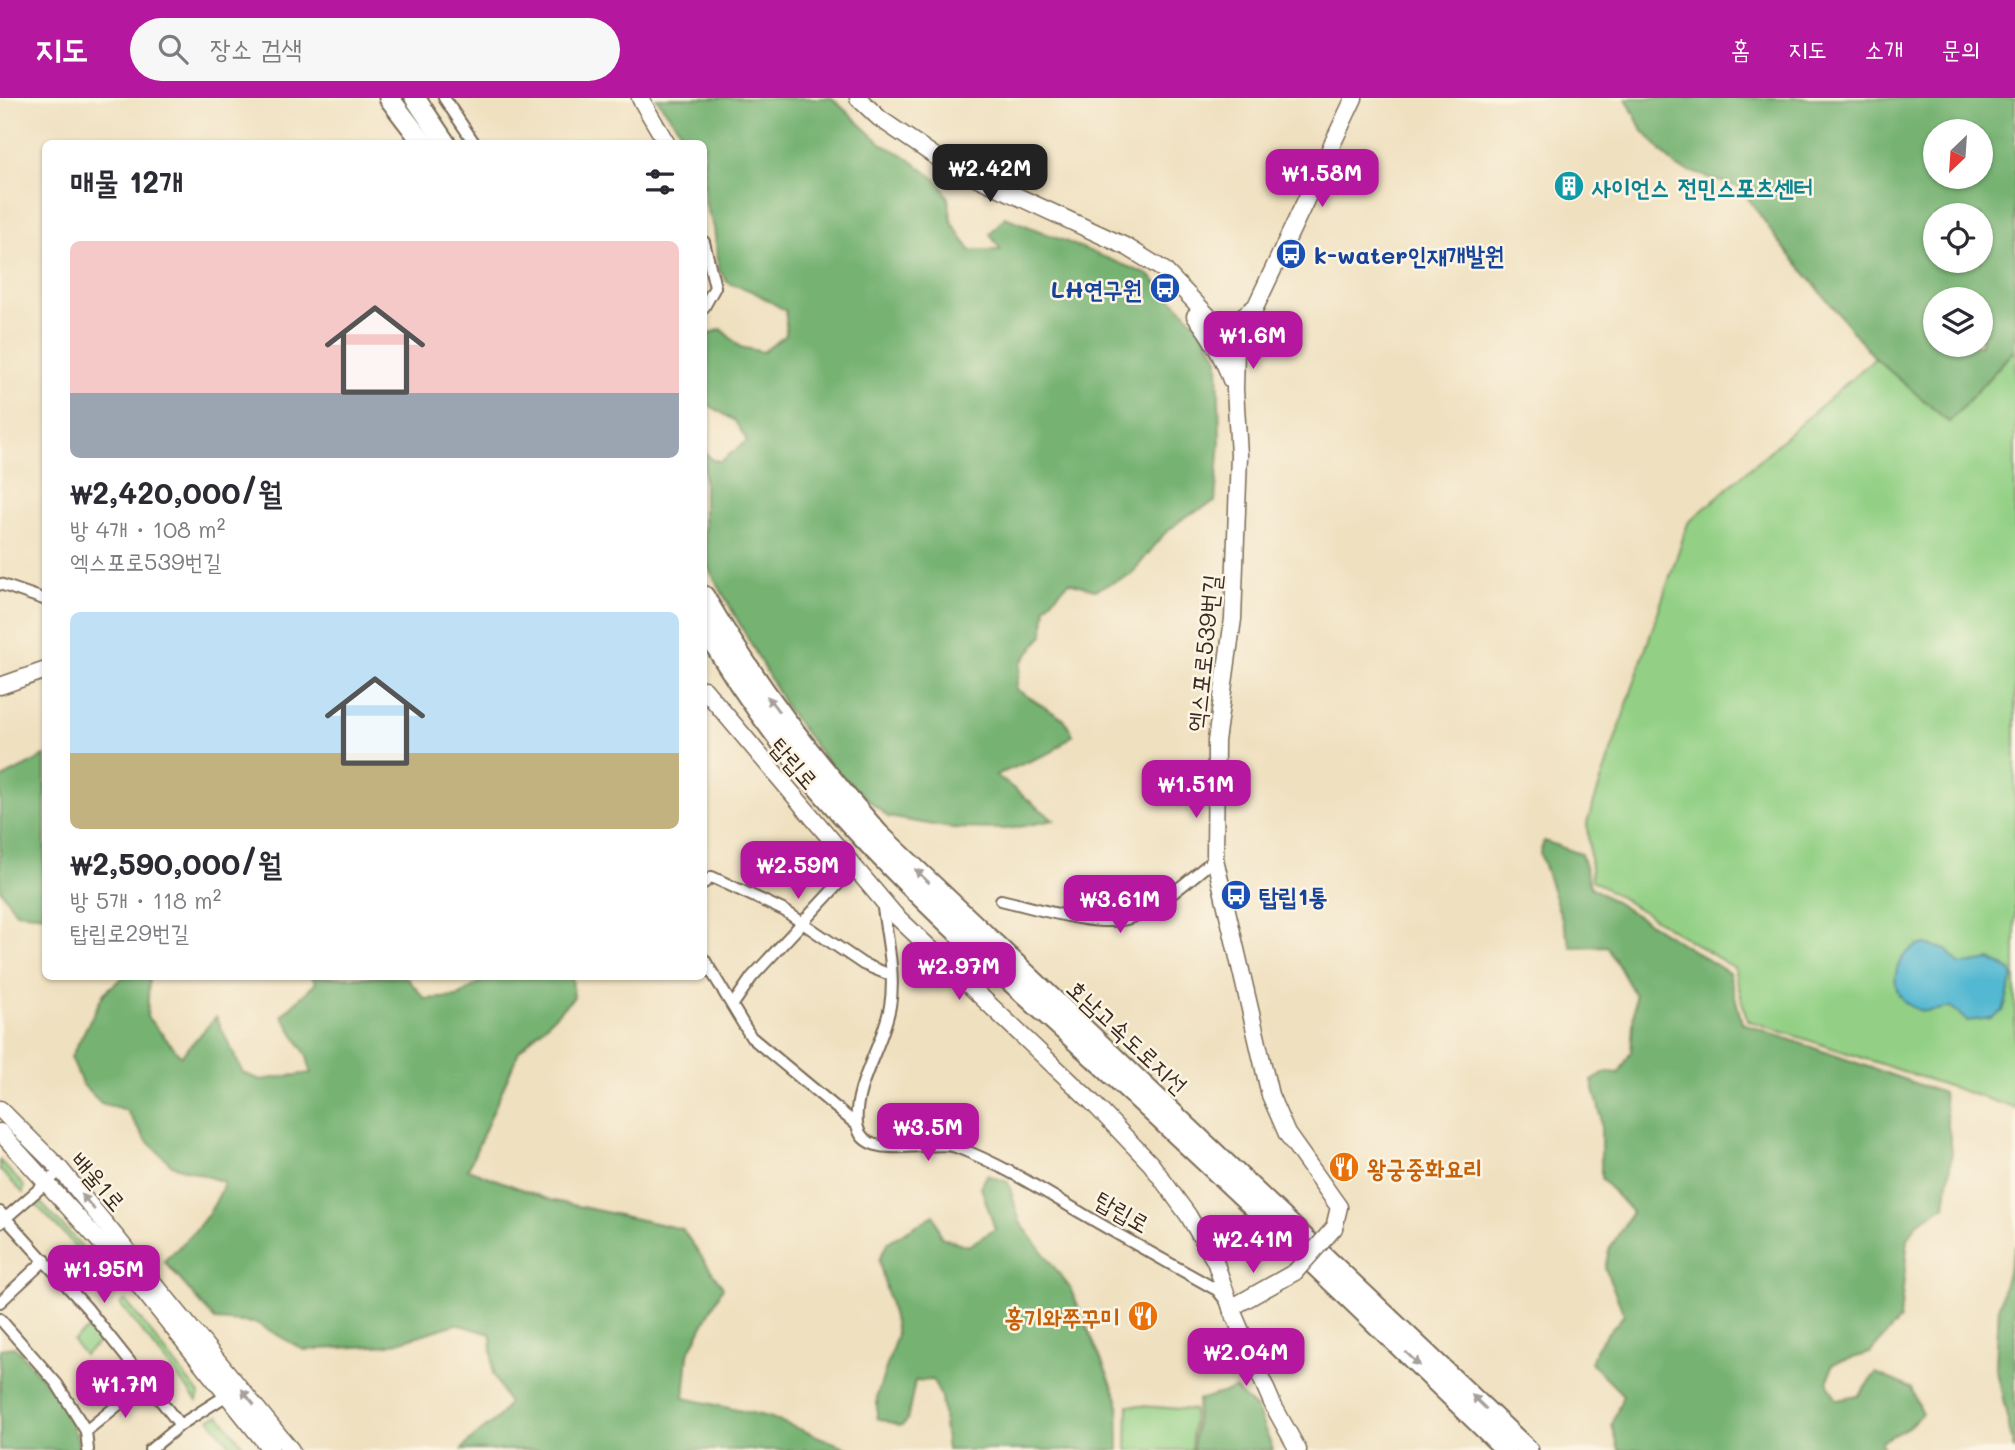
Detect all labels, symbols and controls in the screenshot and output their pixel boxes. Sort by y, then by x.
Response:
search box [130,18,620,81]
text: 지도 [35,26,88,69]
icon: search [154,30,192,68]
text: 장소 검색 [210,31,302,65]
text: 홈 [1731,33,1750,64]
text: 지도 [1788,33,1827,64]
text: 소개 [1865,33,1903,64]
text: 문의 [1941,33,1980,64]
north arrow [1923,119,1993,189]
map controls [1923,119,1993,357]
pin: ₩2.42M [933,144,1047,204]
pin: ₩1.58M [1265,150,1379,209]
text: ₩2.42M [948,152,1032,182]
text: ₩1.58M [1282,157,1362,187]
text: 매물 12개 [70,161,183,201]
icon: filters [641,163,679,201]
building icon: 사이언스 전민스포츠센터 [1552,169,1586,203]
place label: 사이언스 전민스포츠센터 [1591,171,1813,202]
button: locate [1923,203,1993,273]
bus stop icon: k-water인재개발원 [1274,237,1308,271]
place label: k-water인재개발원 [1314,239,1504,270]
bus stop icon: LH연구원 [1148,271,1182,305]
place label: LH연구원 [1051,273,1142,304]
icon: home [312,287,438,413]
button: layers [1923,287,1993,357]
pin: ₩1.6M [1204,312,1302,371]
text: ₩1.6M [1220,319,1286,349]
text: ₩2,420,000/월 [70,472,282,512]
text: 방 4개 · 108 m² [70,514,225,544]
text: 엑스포로539번길 [70,546,222,576]
street label: 엑스포로539번길 [1179,573,1227,733]
icon: home [312,658,438,784]
one-way arrow [766,695,780,713]
street label: 탑립로 [764,731,826,795]
pin: ₩1.51M [1139,760,1253,820]
text: ₩1.51M [1158,768,1234,798]
pin: ₩2.59M [741,842,855,901]
text: ₩2,590,000/월 [70,843,282,883]
text: ₩2.59M [757,849,839,879]
one-way arrow [913,867,930,884]
pin: ₩3.61M [1063,876,1177,935]
bus stop icon: 탑립1통 [1219,878,1253,912]
place label: 탑립1통 [1259,880,1328,911]
text: ₩3.61M [1080,883,1160,913]
text: 방 5개 · 118 m² [70,885,221,915]
text: 탑립로29번길 [70,917,189,947]
pin: ₩2.97M [902,942,1016,1002]
text: ₩2.97M [918,950,1000,980]
street label: 호남고속도로지선 [1061,972,1195,1100]
pin: ₩3.5M [879,1104,977,1163]
text: ₩3.5M [893,1111,963,1141]
street label: 배울1로 [65,1145,133,1217]
restaurant icon: 왕궁중화요리 [1327,1150,1361,1184]
place label: 왕궁중화요리 [1367,1152,1483,1183]
street label: 탑립로 [1090,1183,1156,1239]
one-way arrow [81,1194,96,1211]
pin: ₩2.41M [1196,1216,1310,1275]
text: ₩2.41M [1213,1223,1293,1253]
pin: ₩1.95M [47,1246,161,1305]
text: ₩1.95M [64,1253,144,1283]
restaurant icon: 홍기와쭈꾸미 [1126,1299,1160,1333]
place label: 홍기와쭈꾸미 [1004,1301,1120,1332]
pin: ₩2.04M [1189,1328,1303,1388]
text: ₩2.04M [1203,1336,1289,1366]
one-way arrow [1404,1351,1421,1368]
pin: ₩1.7M [76,1360,174,1420]
text: ₩1.7M [92,1368,158,1398]
one-way arrow [241,1389,256,1407]
one-way arrow [1470,1394,1487,1411]

